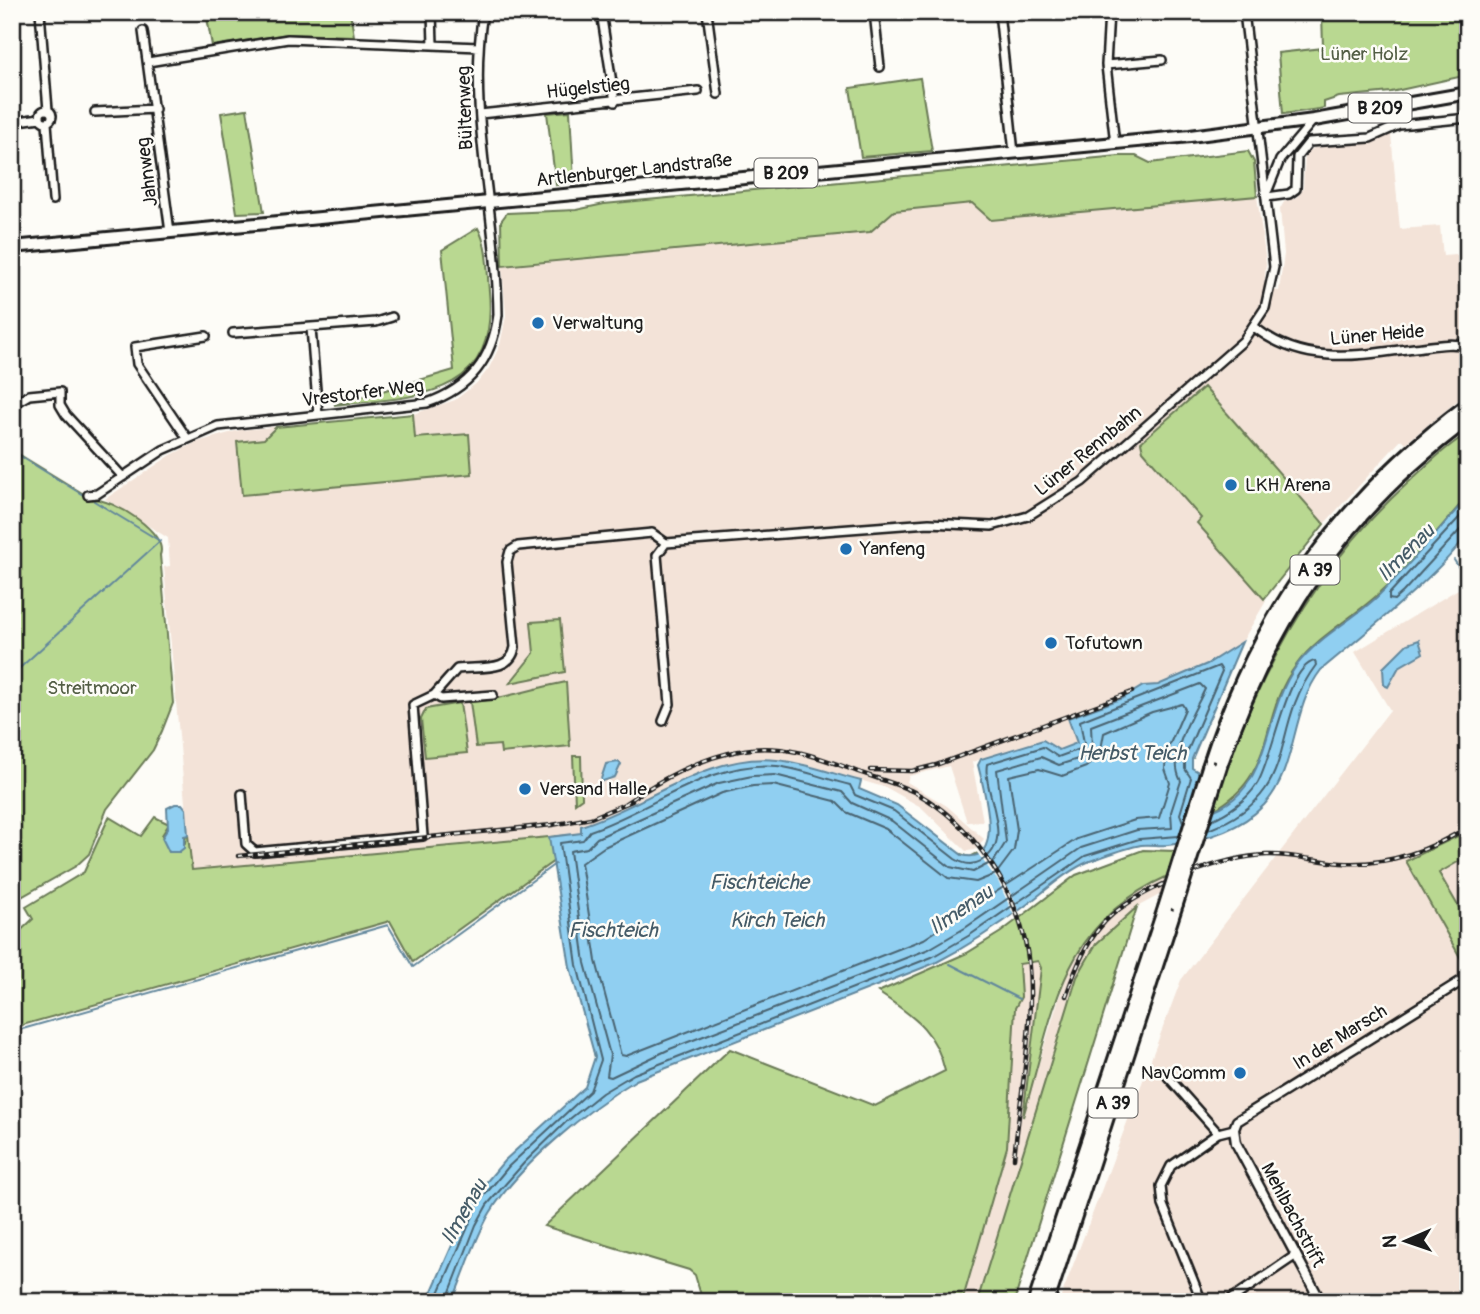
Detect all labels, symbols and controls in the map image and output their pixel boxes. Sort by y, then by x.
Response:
park label: Lüner Holz [1320,42,1408,66]
street label: Bültenweg [452,65,478,151]
street label: Hügelstieg [545,72,631,104]
road number: B 209 [1348,94,1412,122]
street label: Jahnweg [131,136,163,208]
street label: Artlenburger Landstraße [535,148,734,192]
road number: B 209 [754,158,818,188]
place label: Verwaltung [552,311,643,335]
marker: Verwaltung [530,315,546,331]
street label: Lüner Heide [1329,319,1426,351]
street label: Vrestorfer Weg [301,374,425,412]
street label: Lüner Rennbahn [1030,400,1146,502]
place label: LKH Arena [1245,473,1331,497]
marker: LKH Arena [1223,477,1239,493]
water label: Ilmenau [1371,517,1442,588]
place label: Yanfeng [859,537,925,561]
marker: Yanfeng [838,541,854,557]
road number: A 39 [1290,556,1340,584]
place label: Tofutown [1065,631,1143,655]
marker: Tofutown [1043,635,1059,651]
park label: Streitmoor [47,676,137,700]
water label: Herbst Teich [1078,740,1187,767]
place label: Versand Halle [539,777,647,801]
marker: Versand Halle [517,781,533,797]
water label: Fischteiche [709,869,811,896]
water label: Ilmenau [924,878,999,941]
water label: Kirch Teich [730,907,825,934]
water label: Fischteich [568,917,659,944]
street label: In der Marsch [1289,999,1392,1075]
place label: NavComm [1141,1061,1226,1085]
marker: NavComm [1232,1065,1248,1081]
road number: A 39 [1088,1088,1138,1118]
street label: Mehlbachstrift [1255,1159,1331,1272]
water label: Ilmenau [434,1173,494,1250]
north arrow [1372,1206,1442,1276]
text: N [1378,1235,1402,1248]

